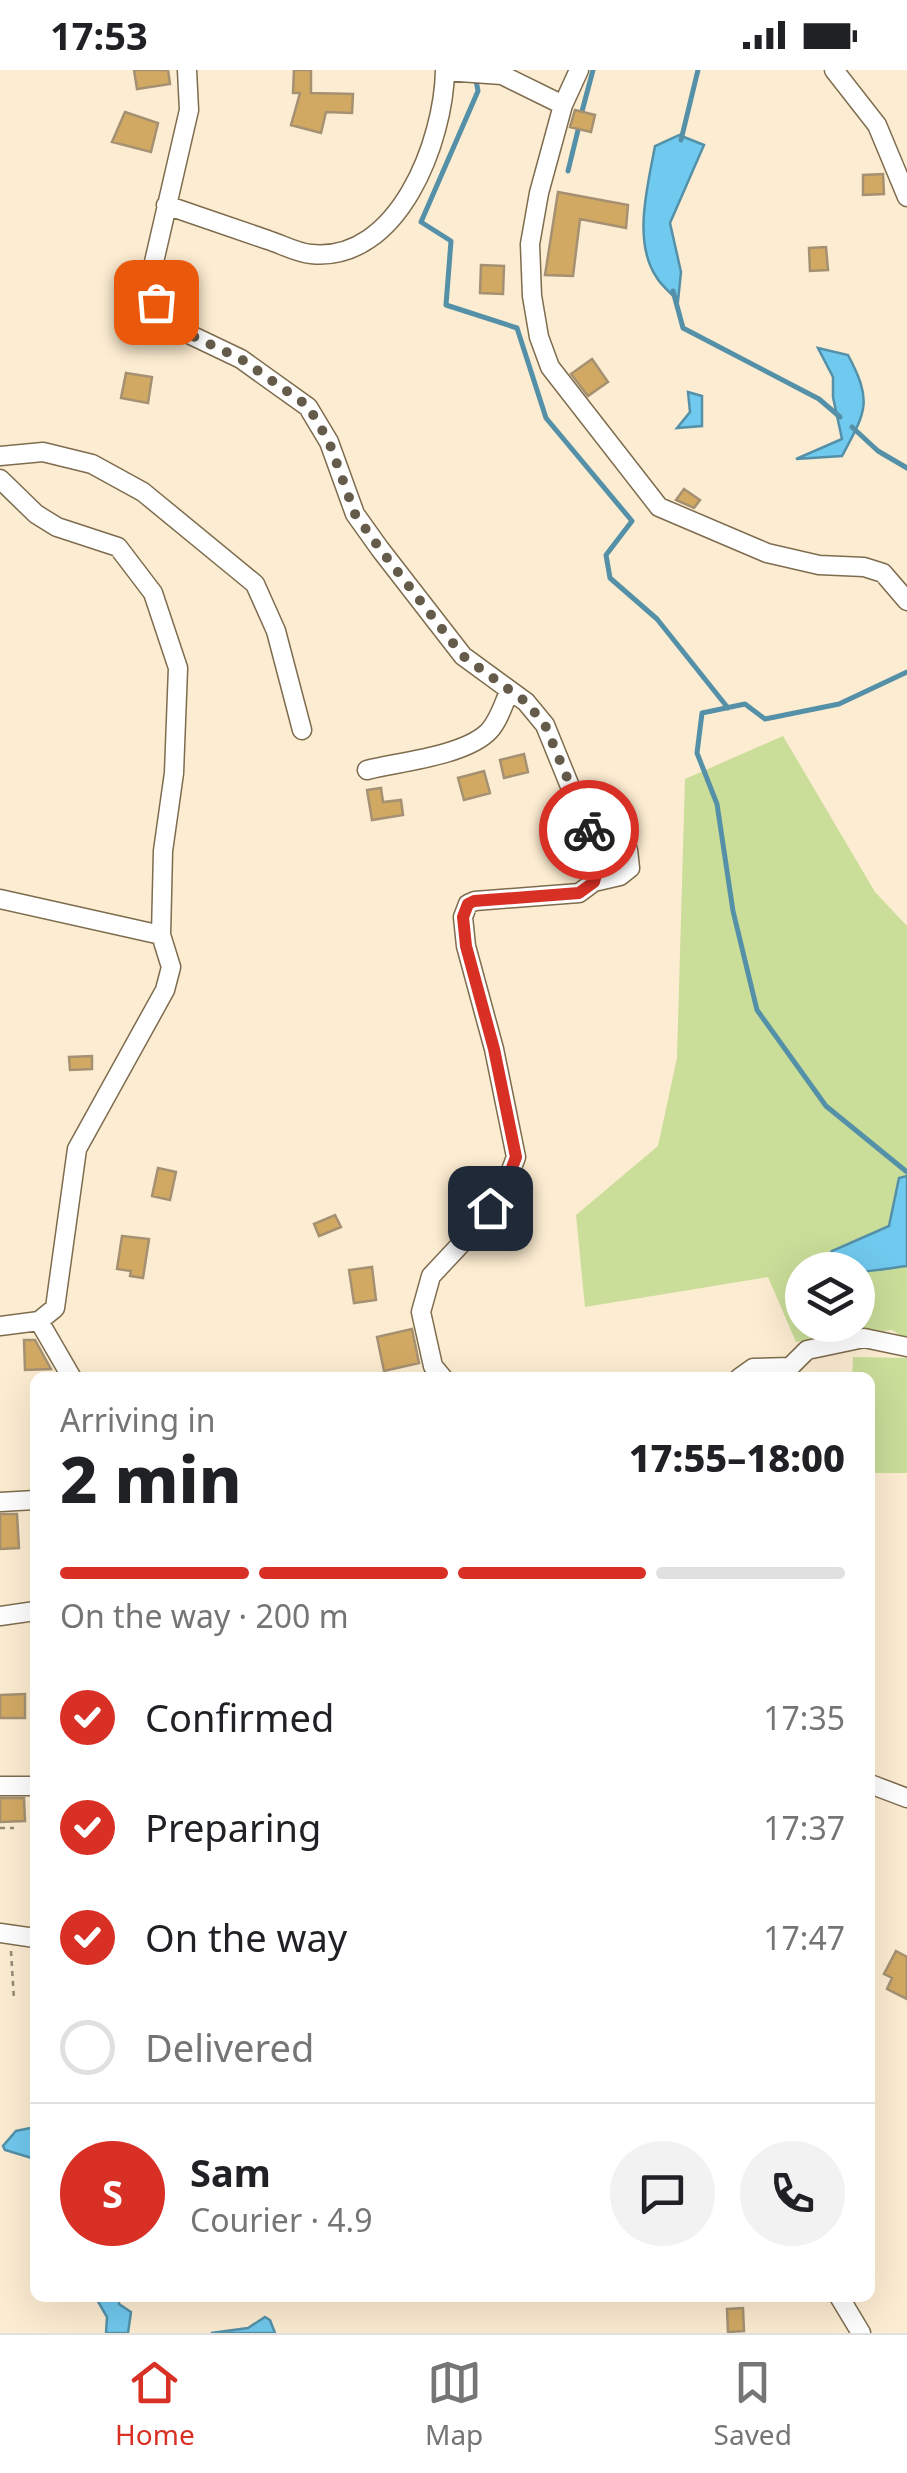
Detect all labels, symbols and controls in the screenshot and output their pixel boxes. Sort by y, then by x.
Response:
text: 17:53 [50,9,148,61]
pin [114,260,199,345]
icon: bag [129,275,184,330]
courier [539,780,639,880]
icon: bike [562,803,617,858]
pin [448,1166,533,1251]
icon: home [463,1181,518,1236]
map controls [785,1252,875,1342]
button: layers [785,1252,875,1342]
text: Arriving in [60,1398,215,1441]
text: 17:55–18:00 [629,1431,845,1483]
text: 2 min [60,1434,242,1522]
text: On the way · 200 m [60,1594,349,1637]
icon: check [60,1690,115,1745]
text: Confirmed [145,1691,334,1743]
text: 17:35 [763,1696,845,1739]
icon: check [60,1800,115,1855]
text: Preparing [145,1801,321,1853]
text: 17:37 [763,1806,845,1849]
icon: check [60,1910,115,1965]
text: On the way [145,1911,347,1963]
text: 17:47 [763,1916,845,1959]
text: Delivered [145,2021,314,2073]
button: chat [610,2141,715,2246]
button: phone [740,2141,845,2246]
text: Sam [190,2146,271,2198]
text: S [102,2167,123,2219]
text: Courier · 4.9 [190,2198,373,2241]
tab: Home [115,2355,195,2453]
tab: Map [425,2355,483,2453]
tab: Saved [714,2355,792,2453]

